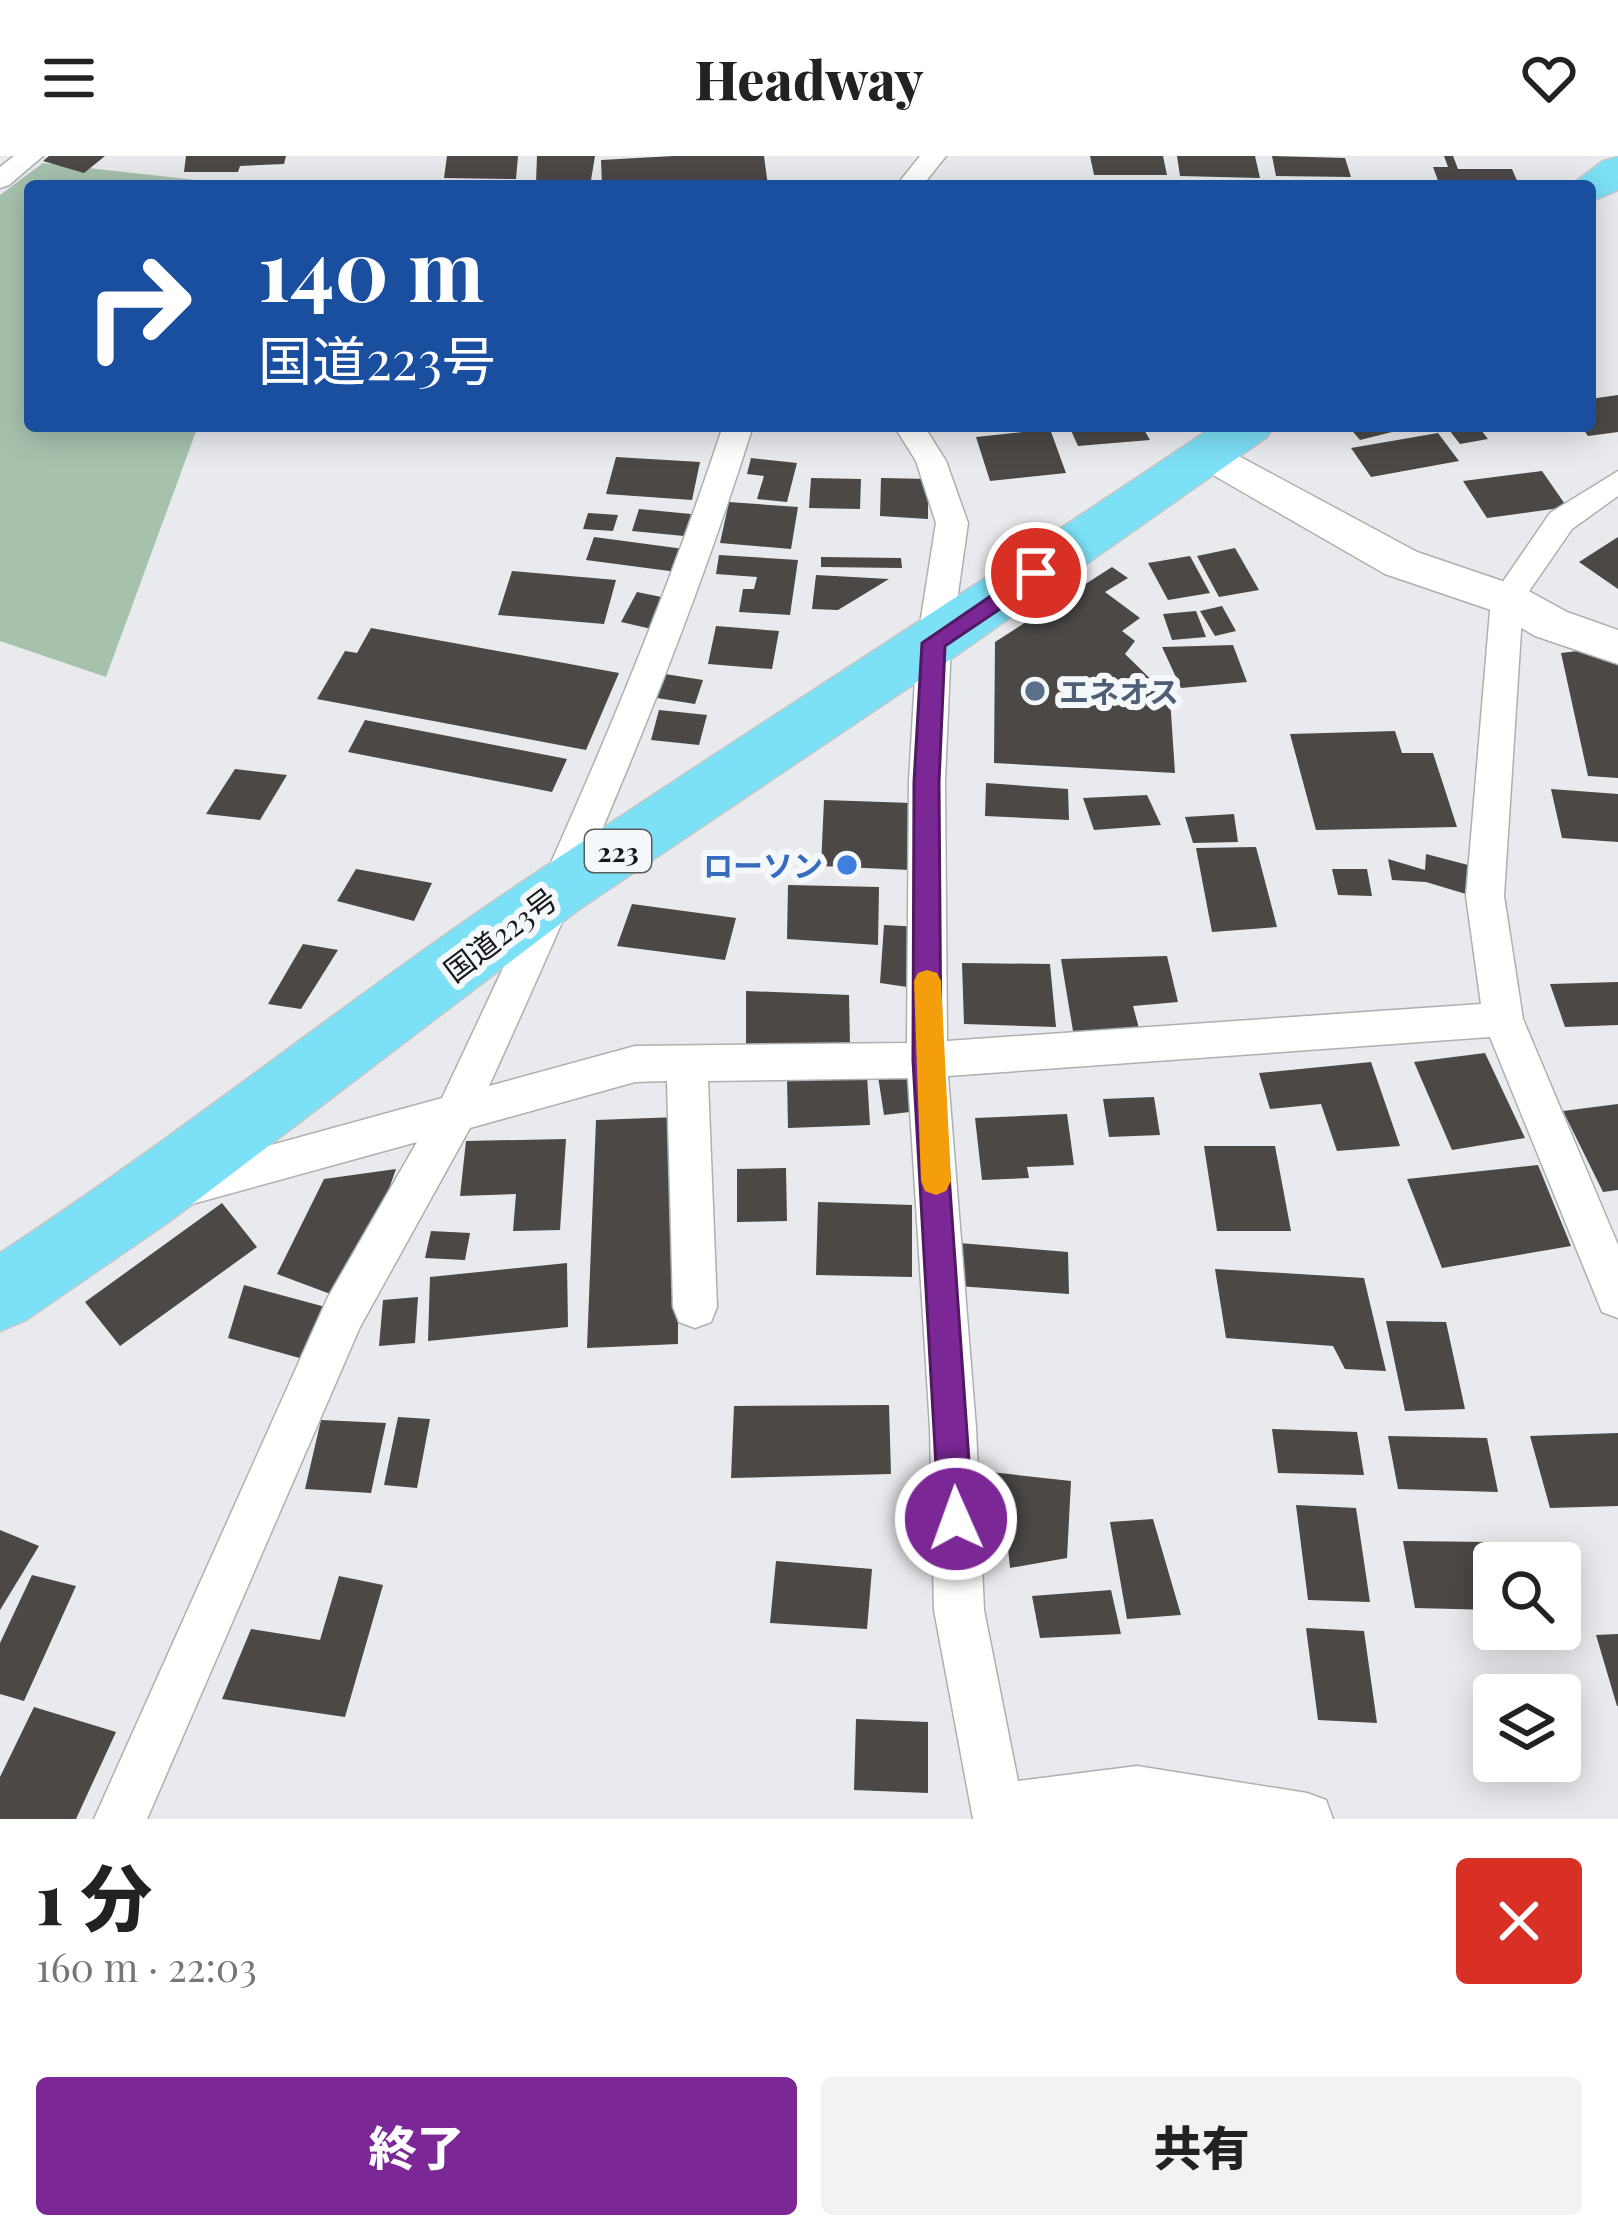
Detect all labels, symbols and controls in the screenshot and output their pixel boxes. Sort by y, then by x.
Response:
text: Headway [694,42,924,114]
icon: menu [36,45,102,111]
icon: heart [1516,45,1582,111]
text: 140 m [258,211,484,323]
icon: right [60,228,216,384]
text: 国道223号 [258,323,496,395]
pin [985,522,1087,624]
icon: arrive [1003,540,1069,606]
place label: エネオス [1059,671,1179,711]
marker: エネオス [1022,678,1048,704]
road number: 223 [585,830,651,872]
place label: ローソン [703,845,823,885]
marker: ローソン [834,852,860,878]
street label: 国道223号 [435,878,565,990]
position arrow [893,1456,1019,1582]
map controls [1473,1542,1581,1782]
button: search [1473,1542,1581,1650]
button: layers [1473,1674,1581,1782]
text: 1 分 [36,1847,152,1943]
button: close [1456,1858,1582,1984]
text: 160 m · 22:03 [36,1940,257,1992]
button: 終了 [36,2077,797,2215]
button: 共有 [821,2077,1582,2215]

